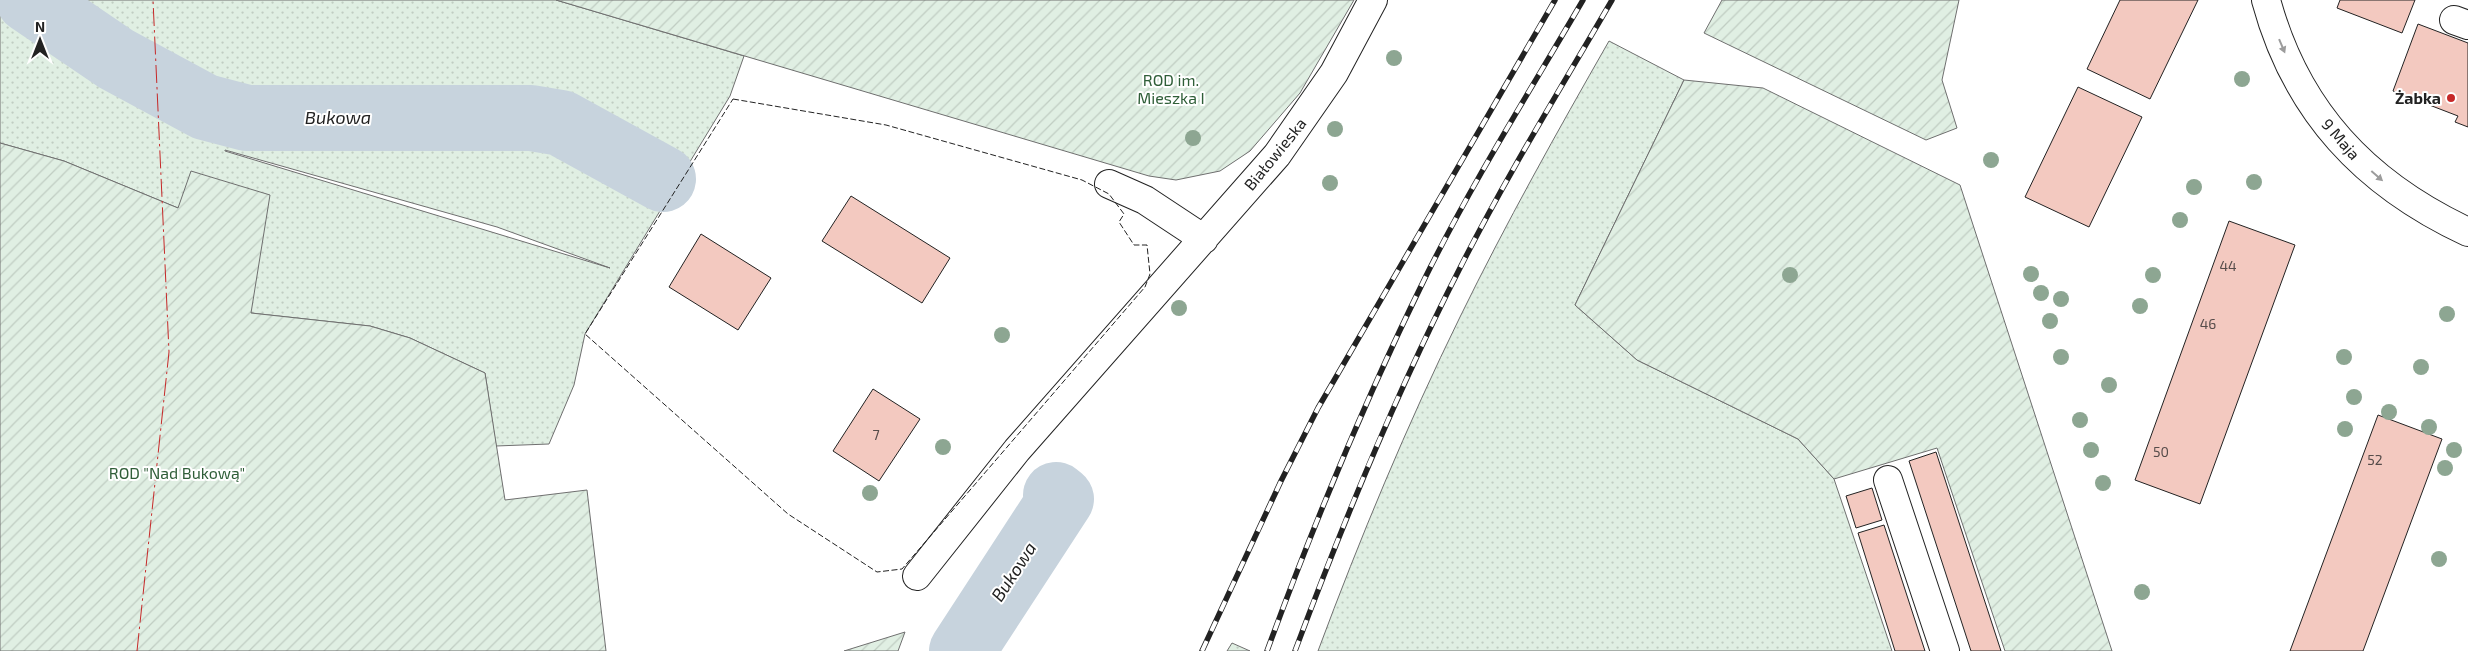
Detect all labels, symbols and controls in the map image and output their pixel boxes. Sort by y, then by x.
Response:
north arrow [15,15,65,65]
text: N [35,18,45,35]
one-way arrow [2278,39,2286,53]
park label: ROD im. Mieszka I [1137,70,1205,107]
place label: Żabka [2395,88,2441,107]
marker: Żabka [2445,92,2457,104]
water label: Bukowa [305,106,371,128]
street label: Białowieska [1240,114,1310,194]
street label: 9 Maja [2318,114,2364,164]
one-way arrow [2370,170,2382,182]
house number: 44 [2219,257,2237,274]
house number: 46 [2200,315,2216,332]
house number: 7 [872,426,880,443]
house number: 50 [2153,443,2169,460]
house number: 52 [2367,451,2383,468]
park label: ROD "Nad Bukową" [109,463,245,482]
water label: Bukowa [986,538,1040,605]

